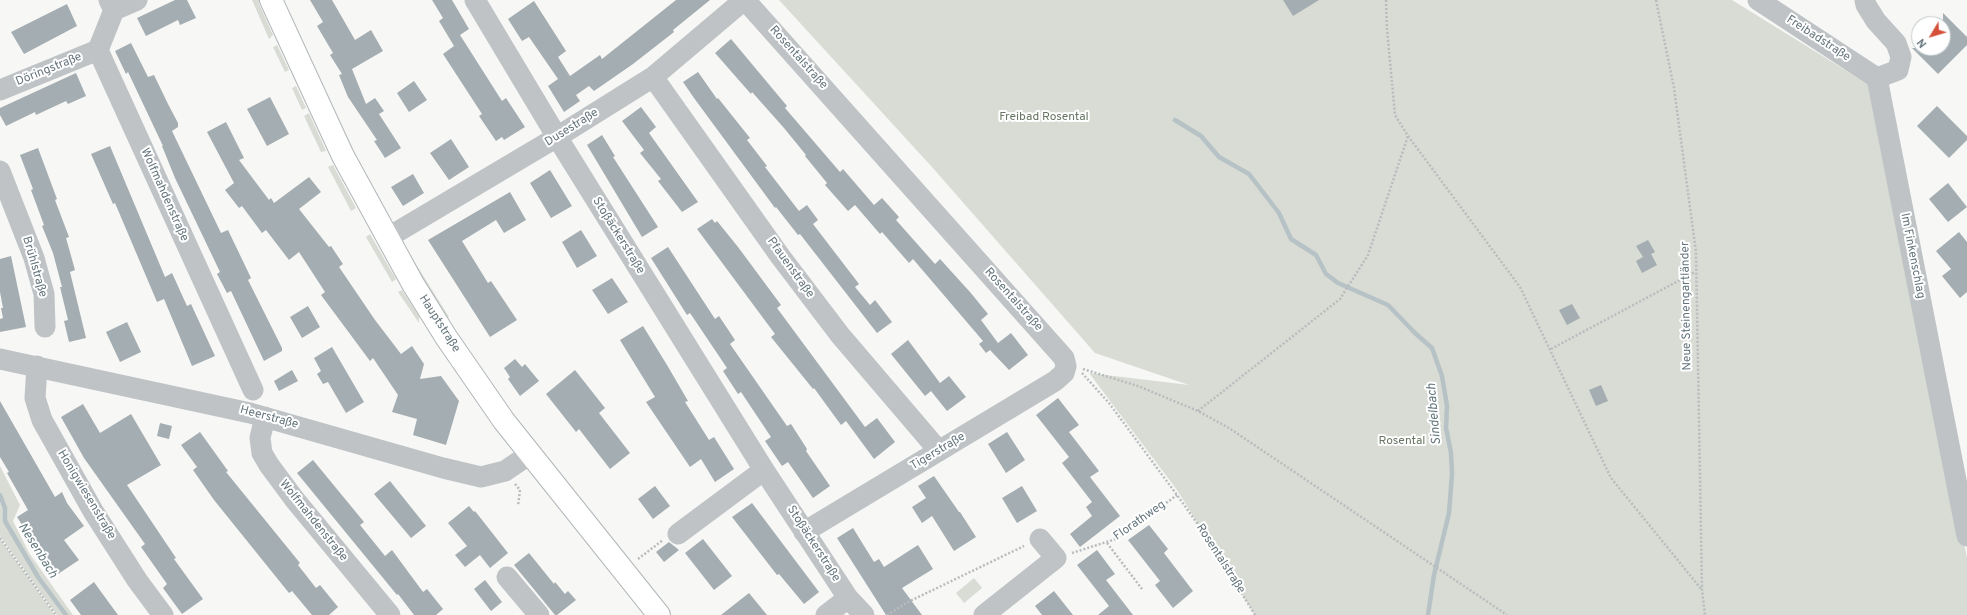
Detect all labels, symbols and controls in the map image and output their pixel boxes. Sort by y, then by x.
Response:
street label: Freibadstraße [1783,13,1853,65]
north arrow [1911,16,1951,56]
street label: Rosentalstraße [766,23,830,93]
text: N [1914,35,1930,50]
street label: Döringstraße [14,50,84,90]
street label: Dusestraße [543,106,601,150]
park label: Freibad Rosental [999,111,1089,125]
street label: Wolfmahdenstraße [137,146,191,244]
street label: Stoßäckerstraße [589,195,647,277]
street label: Im Finkenschlag [1897,212,1927,300]
street label: Brühlstraße [18,235,50,299]
street label: Pfauenstraße [763,235,817,301]
street label: Neue Steinengartländer [1679,241,1695,371]
street label: Rosentalstraße [981,265,1045,335]
street label: Hauptstraße [415,293,463,355]
water label: Sindelbach [1425,382,1445,446]
street label: Heerstraße [238,403,300,433]
street label: Tigerstraße [908,430,968,474]
park label: Rosental [1379,435,1425,449]
street label: Honigwiesenstraße [54,448,118,542]
street label: Wolfmahdenstraße [276,477,350,565]
street label: Florathweg [1111,498,1169,544]
street label: Stoßäckerstraße [783,503,843,585]
water label: Nesenbach [14,521,60,581]
street label: Rosentalstraße [1192,521,1248,597]

